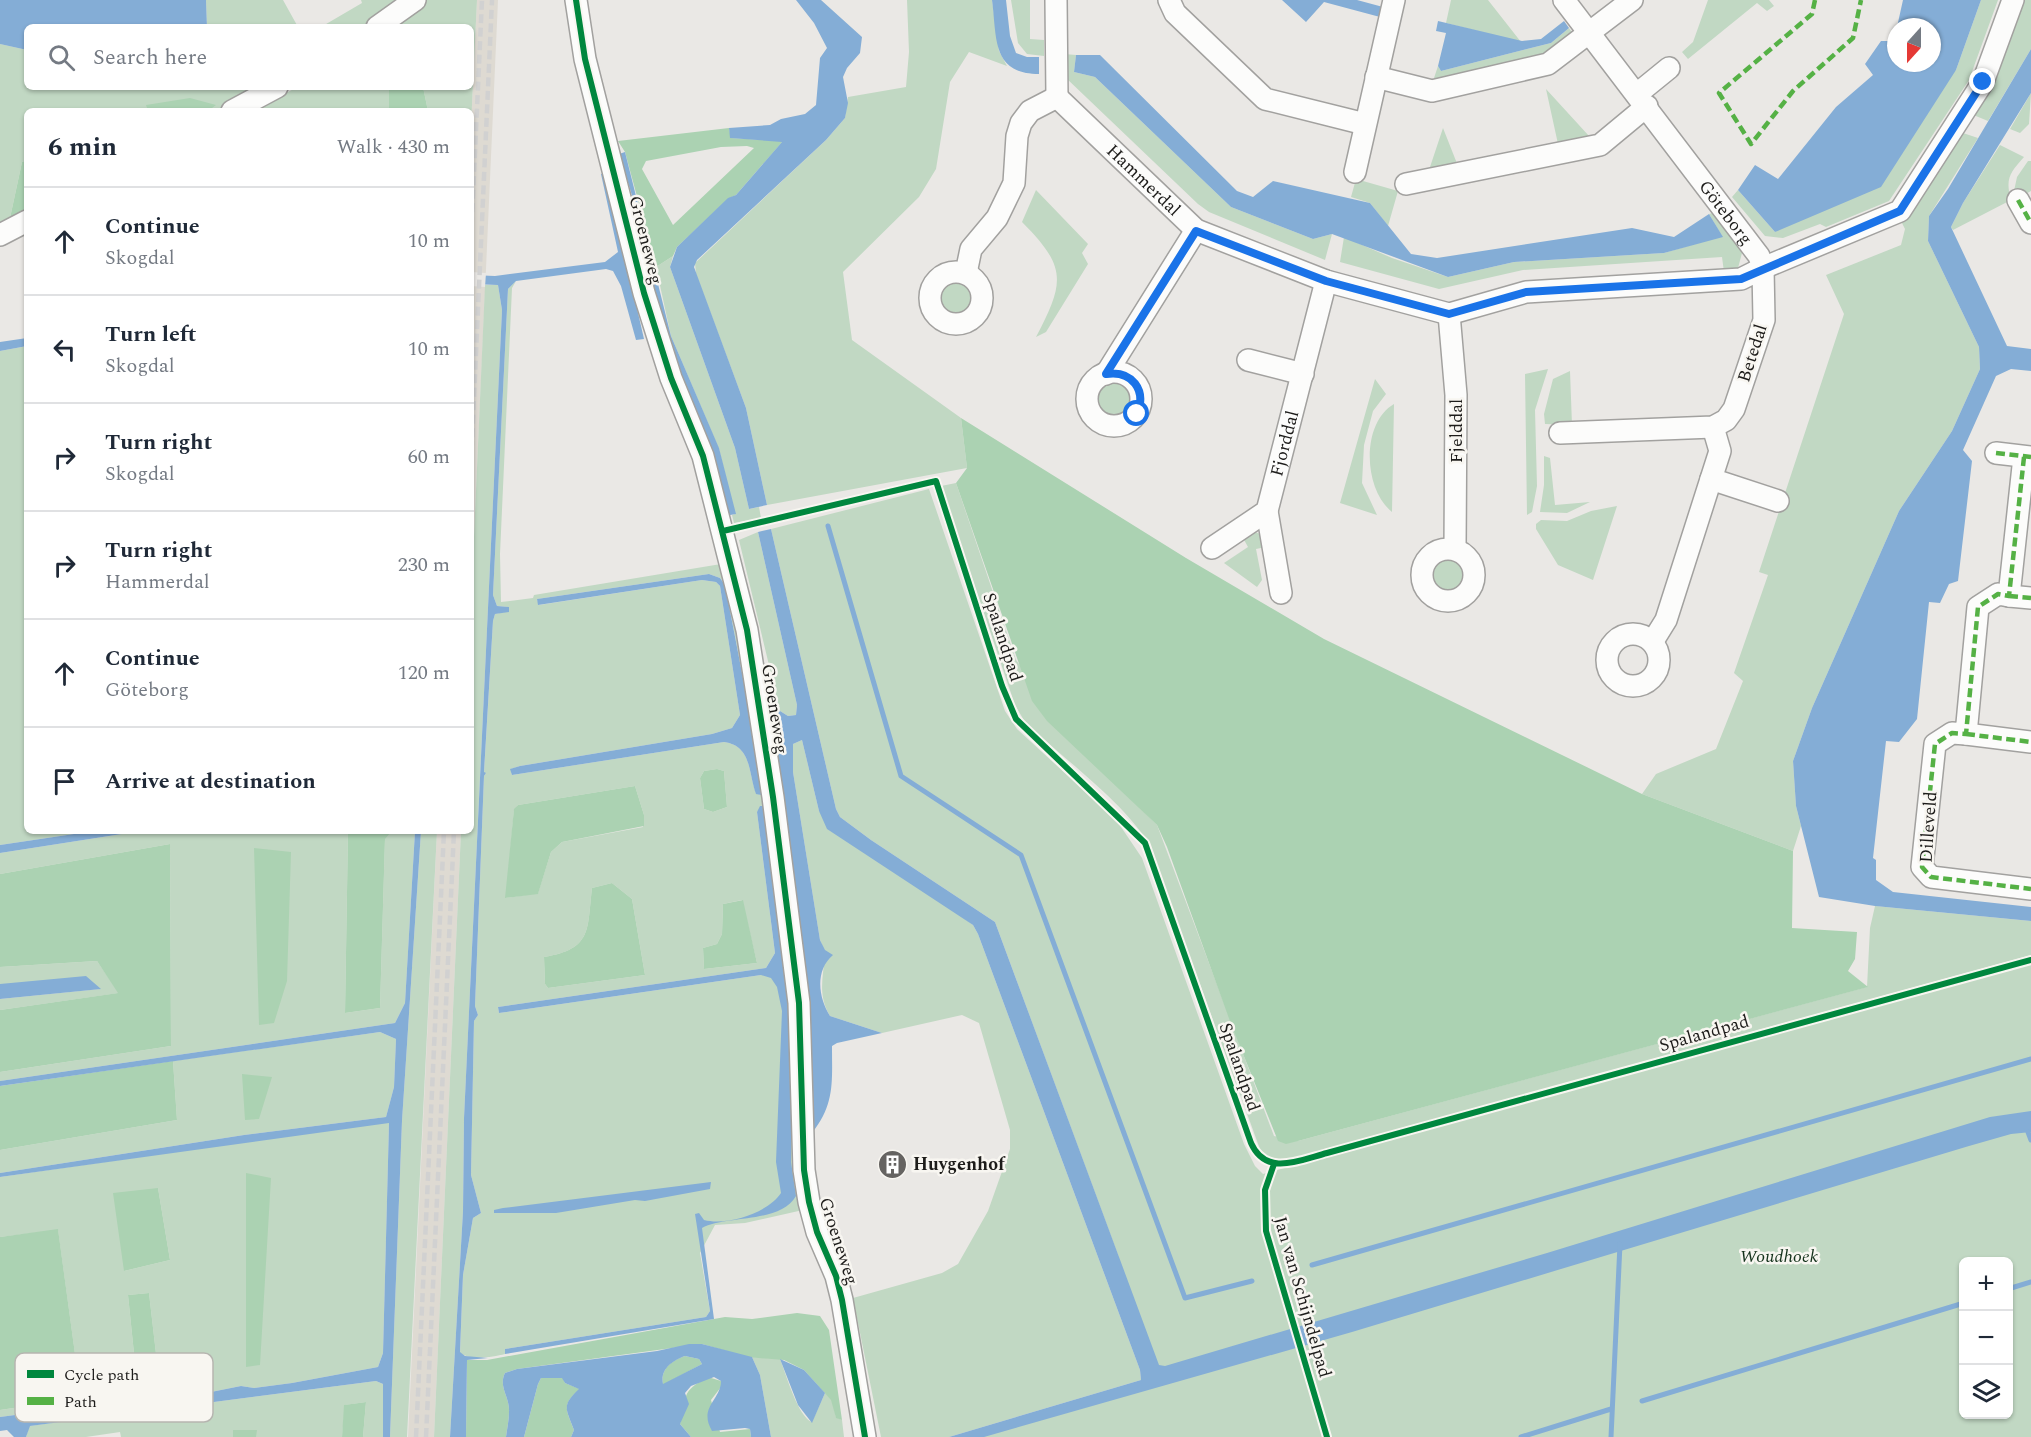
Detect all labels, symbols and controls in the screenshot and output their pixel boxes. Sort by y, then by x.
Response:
north arrow [1887,18,1941,72]
search box [24,24,474,90]
icon: search [45,41,78,74]
text: Search here [93,41,207,74]
route end [1969,68,1995,94]
text: 6 min [48,127,117,167]
text: Walk · 430 m [337,132,450,162]
street label: Hammerdal [1100,138,1187,223]
street label: Göteborg [1692,174,1759,251]
street label: Groeneweg [621,193,670,287]
text: Continue [105,210,200,243]
icon: ahead [48,225,81,258]
text: 10 m [408,226,450,256]
text: Skogdal [105,243,175,273]
text: Turn left [105,318,197,351]
street label: Betedal [1730,321,1775,386]
icon: left [48,333,81,366]
text: 10 m [408,334,450,364]
text: Skogdal [105,351,175,381]
street label: Fjelddal [1443,399,1470,463]
route start [1123,400,1149,426]
street label: Fjorddal [1263,408,1306,480]
text: Turn right [105,426,212,459]
icon: right [48,441,81,474]
text: 60 m [408,442,450,472]
text: Skogdal [105,459,175,489]
text: Turn right [105,534,212,567]
icon: right [48,549,81,582]
text: 230 m [398,550,450,580]
text: Hammerdal [105,567,210,597]
street label: Spalandpad [975,589,1030,685]
text: Continue [105,642,200,675]
icon: ahead [48,657,81,690]
text: 120 m [398,658,450,688]
street label: Groeneweg [754,662,795,756]
text: Göteborg [105,675,189,705]
icon: arrive [48,765,81,798]
text: Arrive at destination [105,765,316,798]
street label: Dilleveld [1913,790,1944,864]
street label: Spalandpad [1656,1008,1752,1059]
street label: Spalandpad [1212,1019,1267,1115]
building icon: Huygenhof [876,1148,908,1180]
place label: Huygenhof [913,1151,1006,1178]
street label: Groeneweg [812,1194,865,1288]
street label: Jan van Schijndelpad [1267,1213,1338,1381]
park label: Woudhoek [1740,1243,1819,1270]
map controls [1959,1257,2013,1419]
button: + [1959,1257,2013,1311]
button: − [1959,1311,2013,1365]
legend [15,1353,213,1422]
text: Cycle path [64,1363,139,1387]
button: layers [1959,1365,2013,1419]
text: Path [64,1390,97,1414]

